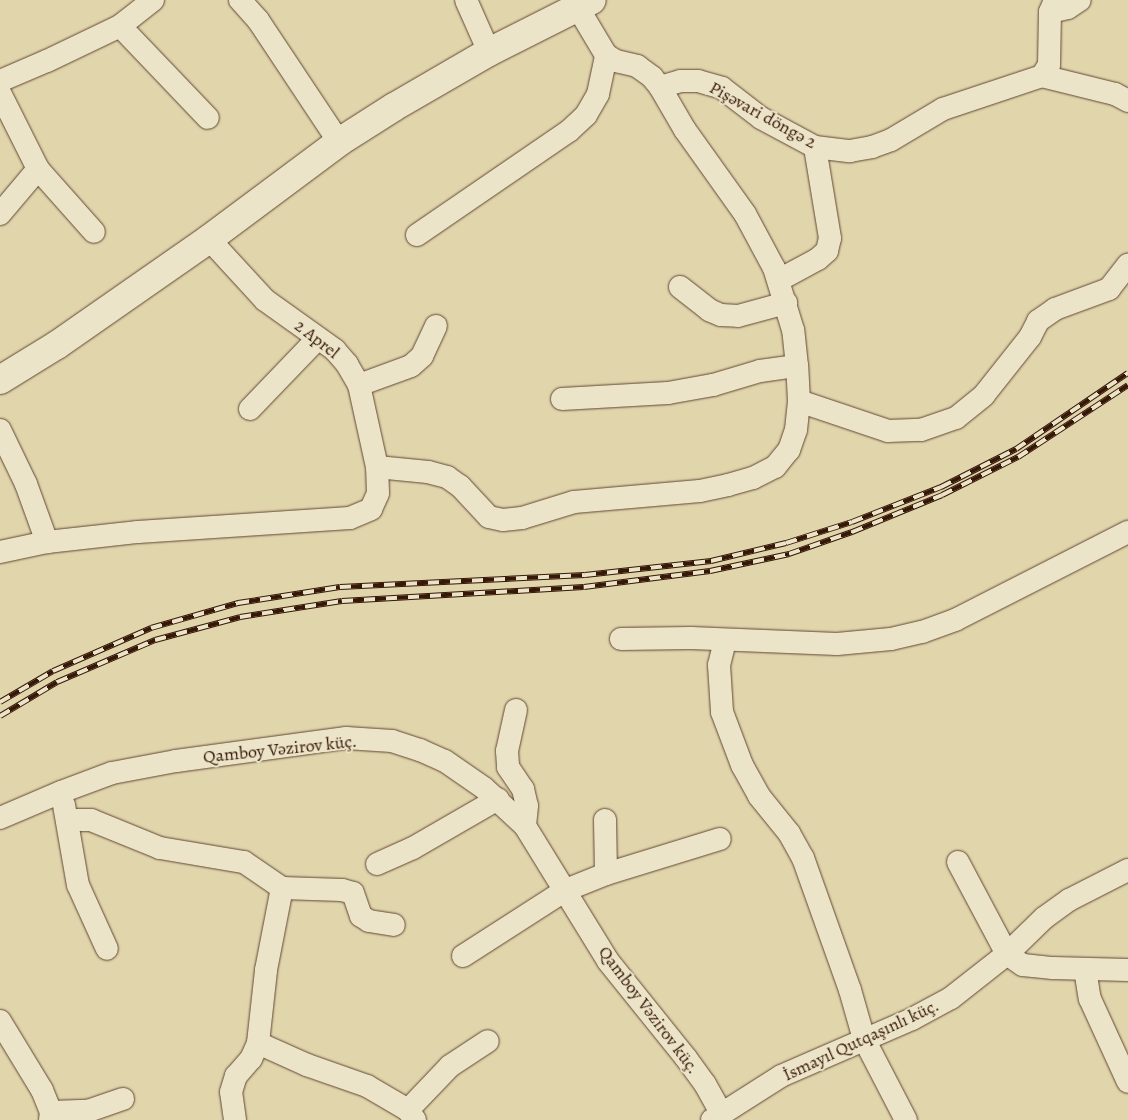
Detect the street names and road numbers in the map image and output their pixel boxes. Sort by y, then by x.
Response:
street label: Pişəvari döngə 2 [706,77,820,153]
street label: 2 Aprel [290,315,344,363]
street label: Qamboy Vəzirov küç. [202,730,358,768]
street label: Qamboy Vəzirov küç. [594,942,704,1078]
street label: İsmayıl Qutqaşınlı küç. [779,994,943,1086]

